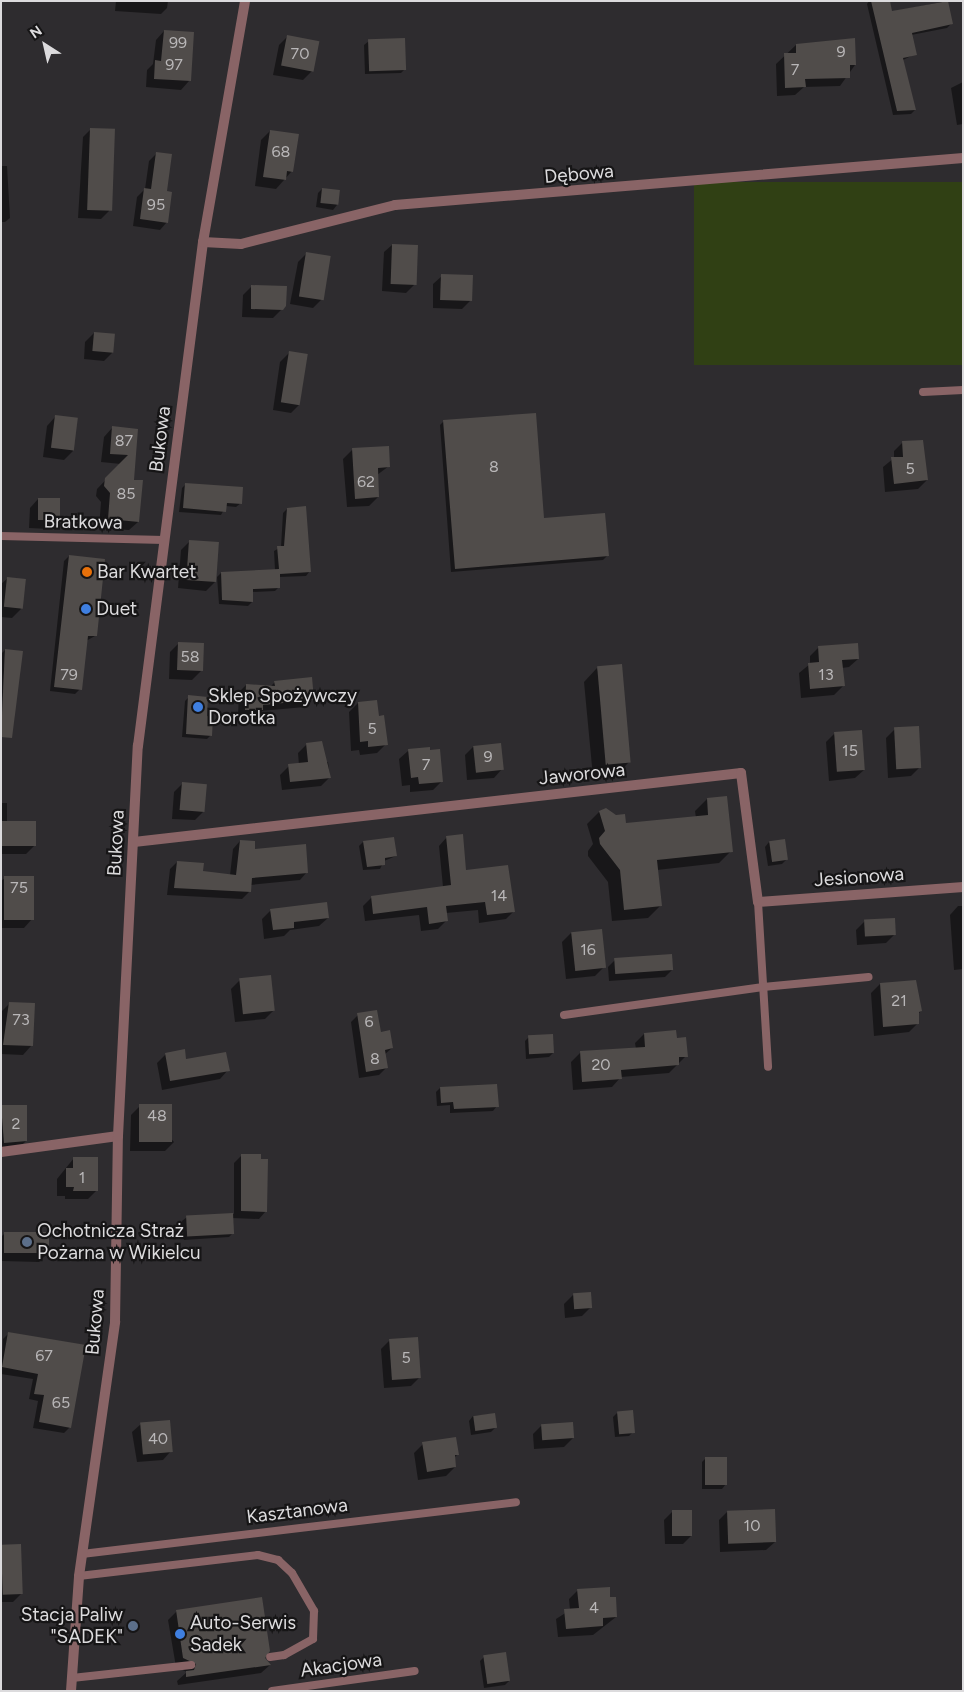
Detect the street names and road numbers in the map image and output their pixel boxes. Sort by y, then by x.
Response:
street label: Dębowa [543,160,615,188]
street label: Bukowa [145,405,175,473]
street label: Bratkowa [43,510,123,534]
street label: Jaworowa [538,758,626,790]
street label: Bukowa [103,809,129,877]
street label: Jesionowa [813,862,905,892]
street label: Bukowa [81,1288,109,1356]
street label: Kasztanowa [245,1493,349,1529]
street label: Akacjowa [299,1648,383,1682]

